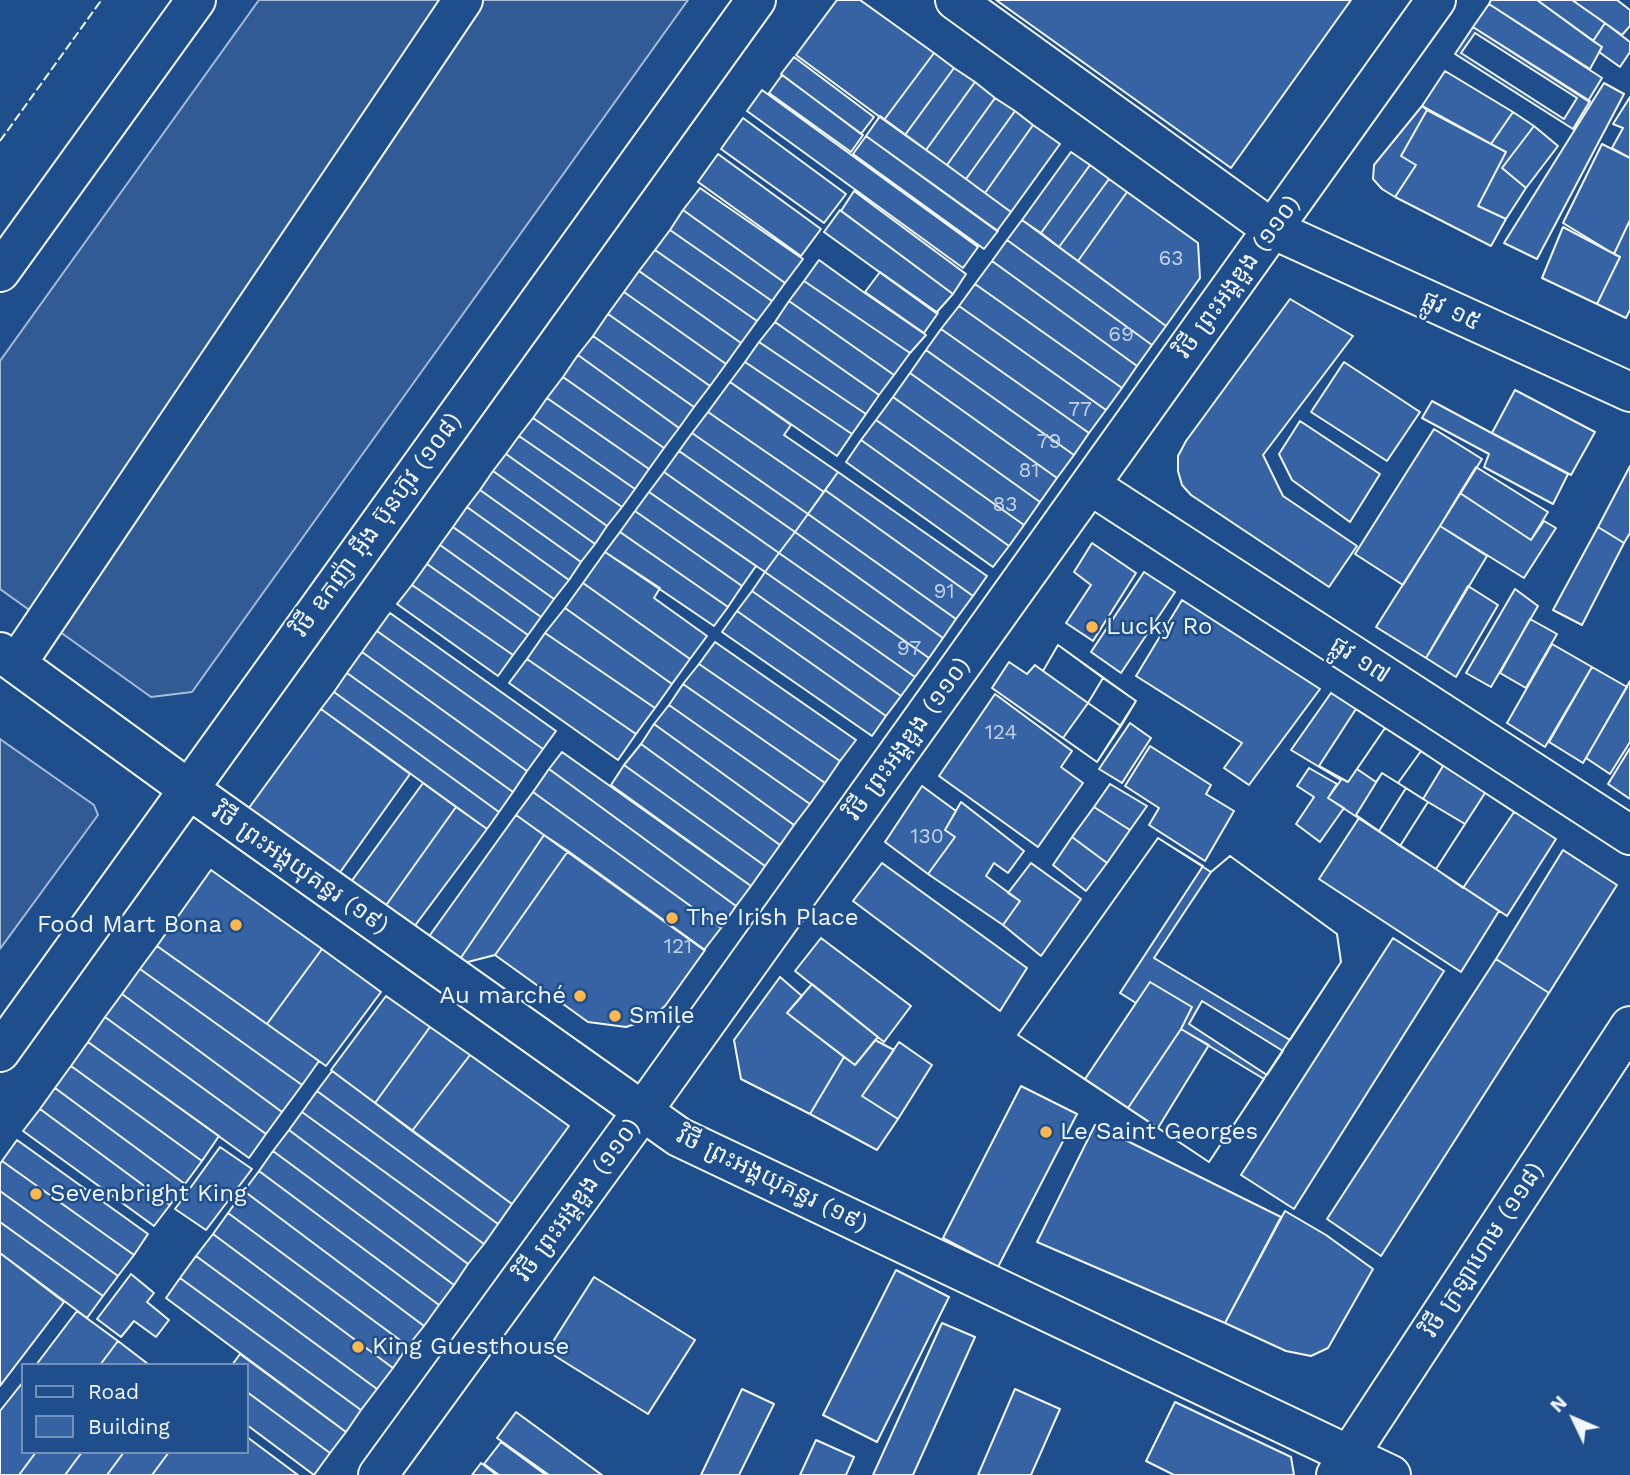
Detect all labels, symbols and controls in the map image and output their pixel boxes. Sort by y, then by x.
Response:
street label: វិថី ព្រះអង្គឌួង (១១០) [1169,190,1307,364]
house number: 63 [1158,246,1184,272]
street label: ផ្លូវ ១៥ [1417,285,1485,337]
house number: 69 [1108,322,1134,348]
house number: 77 [1068,397,1092,423]
street label: វិថី ឧកញ៉ា អ៊ីង ប៊ុនហ៊ូវ (១០៨) [286,407,468,643]
house number: 79 [1037,429,1061,455]
house number: 81 [1018,458,1040,484]
house number: 83 [993,492,1017,518]
house number: 91 [933,579,955,605]
place label: Lucky Ro [1106,613,1212,641]
marker: Lucky Ro [1084,619,1100,635]
street label: ផ្លូវ ១៧ [1325,630,1395,690]
house number: 97 [897,636,921,662]
street label: វិថី ព្រះអង្គឌួង (១១០) [839,652,977,826]
house number: 124 [985,720,1017,746]
street label: វិថី ព្រះអង្គយុគន្ធរ (១៩) [206,797,394,941]
house number: 130 [910,824,944,850]
place label: The Irish Place [686,904,859,932]
marker: The Irish Place [664,910,680,926]
place label: Food Mart Bona [37,911,222,939]
marker: Food Mart Bona [228,917,244,933]
house number: 121 [664,934,692,960]
place label: Au marché [439,982,566,1010]
marker: Au marché [572,988,588,1004]
place label: Smile [629,1002,695,1030]
marker: Smile [607,1008,623,1024]
street label: វិថី ព្រះអង្គឌួង (១១០) [509,1113,647,1287]
place label: Le Saint Georges [1060,1118,1258,1146]
street label: វិថី ព្រះអង្គយុគន្ធរ (១៩) [672,1121,872,1239]
marker: Le Saint Georges [1038,1124,1054,1140]
street label: វិថី ក្រឡាហោម (១១៨) [1416,1157,1550,1343]
place label: Sevenbright King [50,1180,247,1208]
marker: Sevenbright King [28,1186,44,1202]
place label: King Guesthouse [372,1333,569,1361]
marker: King Guesthouse [350,1339,366,1355]
legend [21,1363,248,1454]
text: Road [88,1379,139,1404]
north arrow [1539,1384,1609,1454]
text: N [1545,1391,1572,1417]
text: Building [88,1414,170,1439]

